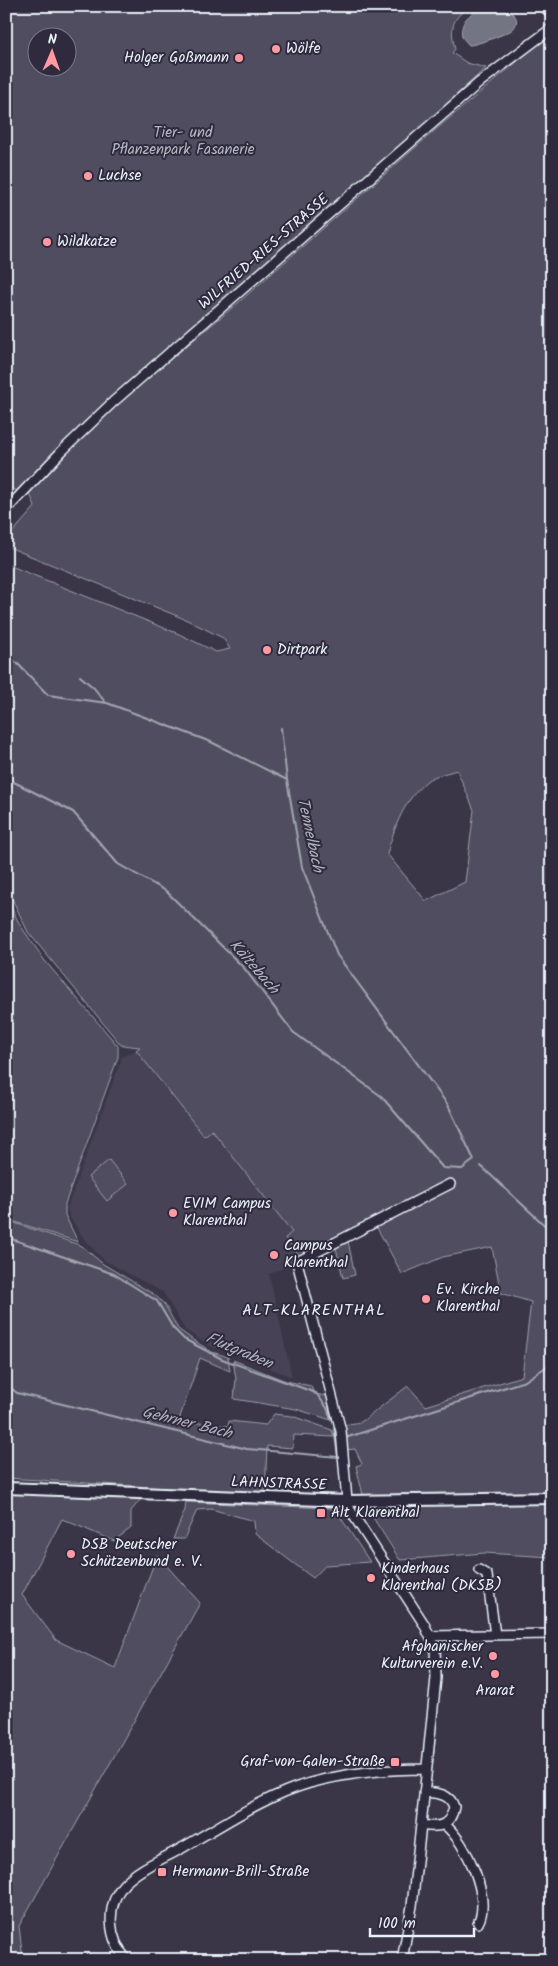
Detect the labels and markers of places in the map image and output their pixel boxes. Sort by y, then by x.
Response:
place label: Wölfe [286,37,321,61]
marker: Wölfe [270,43,282,55]
place label: Holger Goßmann [124,46,229,70]
marker: Holger Goßmann [233,52,245,64]
place label: Luchse [98,164,142,188]
marker: Luchse [82,170,94,182]
place label: Wildkatze [57,230,117,254]
marker: Wildkatze [41,236,53,248]
place label: Dirtpark [277,638,328,662]
marker: Dirtpark [261,644,273,656]
place label: EVIM Campus Klarenthal [183,1192,272,1233]
marker: EVIM Campus Klarenthal [167,1207,179,1219]
place label: Campus Klarenthal [284,1234,348,1275]
marker: Campus Klarenthal [268,1249,280,1261]
place label: Ev. Kirche Klarenthal [436,1278,500,1319]
marker: Ev. Kirche Klarenthal [420,1293,432,1305]
place label: Alt Klarenthal [331,1501,420,1525]
marker: Alt Klarenthal [315,1507,327,1519]
place label: DSB Deutscher Schützenbund e. V. [81,1533,202,1574]
marker: DSB Deutscher Schützenbund e. V. [65,1548,77,1560]
place label: Kinderhaus Klarenthal (DKSB) [381,1557,502,1598]
marker: Kinderhaus Klarenthal (DKSB) [365,1572,377,1584]
place label: Afghanischer Kulturverein e.V. [381,1635,484,1676]
marker: Afghanischer Kulturverein e.V. [487,1650,499,1662]
marker: Ararat [489,1668,501,1680]
place label: Ararat [476,1679,515,1703]
place label: Graf-von-Galen-Straße [241,1750,385,1774]
marker: Graf-von-Galen-Straße [389,1756,401,1768]
place label: Hermann-Brill-Straße [172,1860,309,1884]
marker: Hermann-Brill-Straße [156,1866,168,1878]

